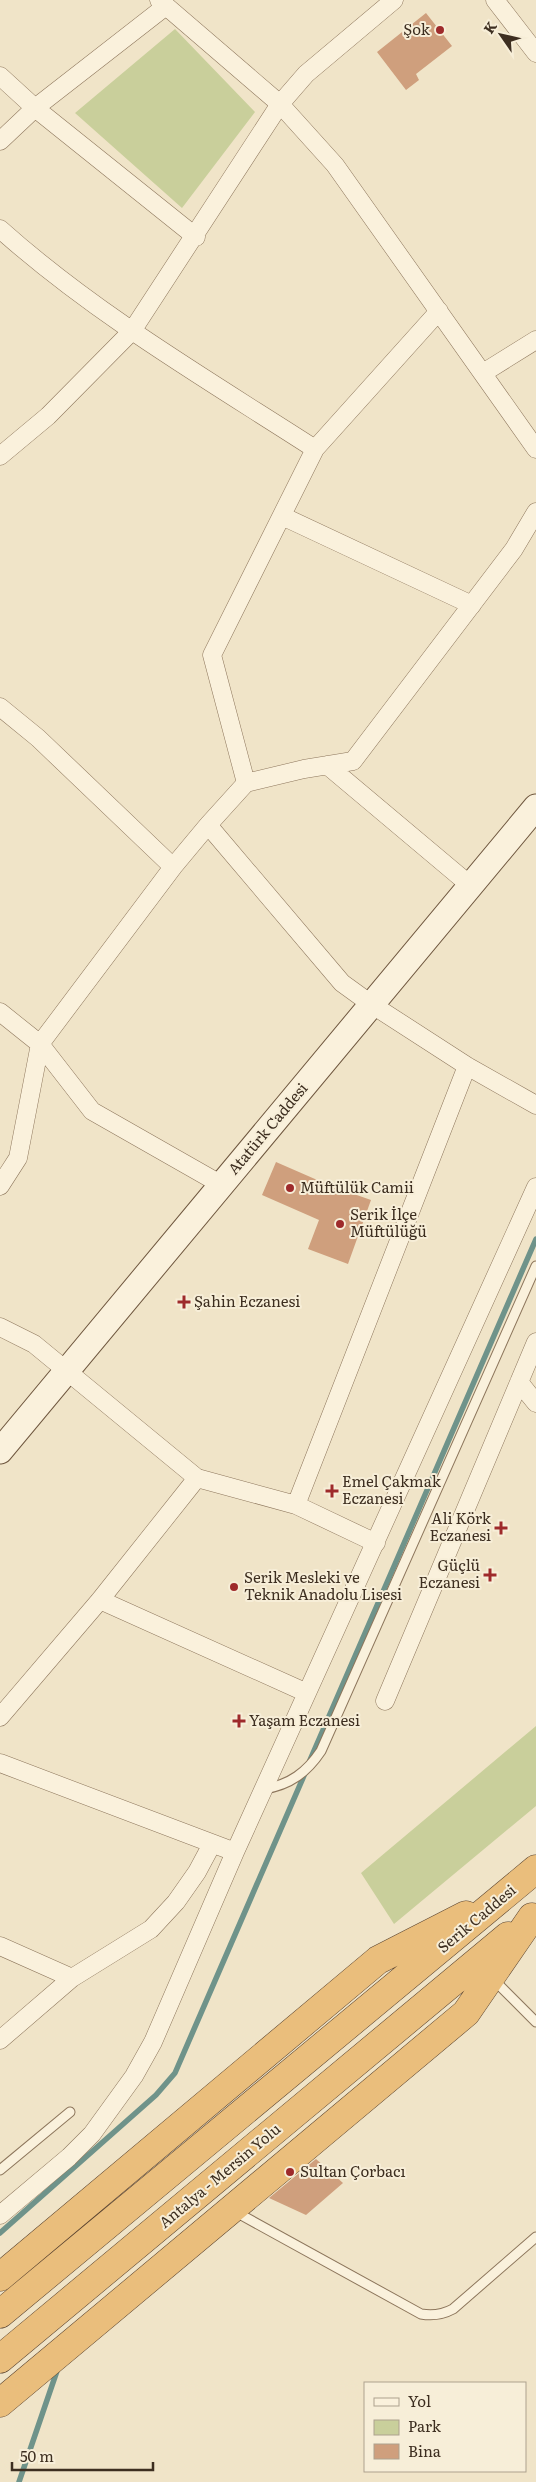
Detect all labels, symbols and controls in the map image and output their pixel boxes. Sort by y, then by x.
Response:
north arrow [476,10,526,60]
place label: Şok [403,17,431,40]
text: K [478,17,501,37]
marker: Şok [434,24,446,36]
street label: Atatürk Caddesi [221,1077,312,1179]
place label: Müftülük Camii [300,1175,414,1198]
marker: Müftülük Camii [284,1182,296,1194]
place label: Serik İlçe Müftülüğü [350,1202,427,1242]
marker: Serik İlçe Müftülüğü [334,1218,346,1230]
place label: Şahin Eczanesi [194,1289,300,1312]
marker: Şahin Eczanesi [178,1296,190,1308]
place label: Emel Çakmak Eczanesi [342,1469,442,1509]
marker: Emel Çakmak Eczanesi [326,1485,338,1497]
place label: Ali Körk Eczanesi [430,1506,492,1546]
marker: Ali Körk Eczanesi [495,1522,507,1534]
place label: Güçlü Eczanesi [419,1553,480,1593]
place label: Serik Mesleki ve Teknik Anadolu Lisesi [244,1565,402,1605]
marker: Güçlü Eczanesi [484,1569,496,1581]
marker: Serik Mesleki ve Teknik Anadolu Lisesi [228,1581,240,1593]
place label: Yaşam Eczanesi [249,1708,360,1731]
marker: Yaşam Eczanesi [233,1715,245,1727]
street label: Serik Caddesi [432,1878,520,1958]
street label: Antalya - Mersin Yolu [153,2117,285,2233]
place label: Sultan Çorbacı [300,2159,405,2182]
marker: Sultan Çorbacı [284,2166,296,2178]
legend [364,2382,526,2472]
text: Yol [408,2389,431,2412]
text: Park [408,2414,442,2437]
text: Bina [408,2439,442,2462]
scale bar [12,2440,154,2472]
text: 50 m [20,2444,54,2467]

